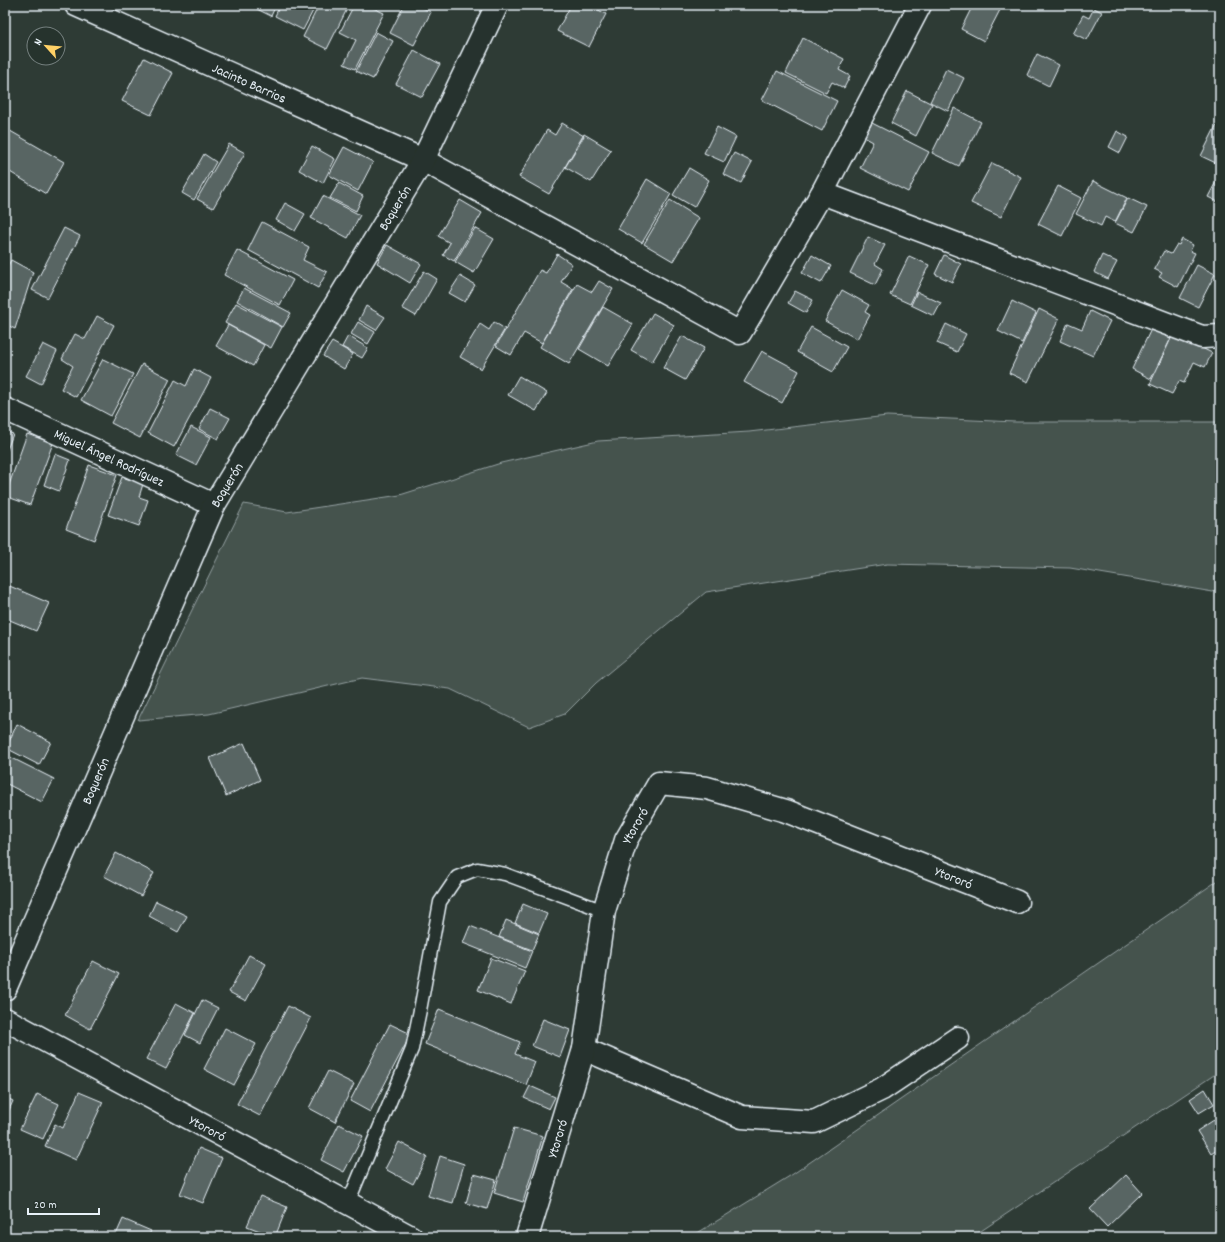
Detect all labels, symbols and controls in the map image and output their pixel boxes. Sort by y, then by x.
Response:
north arrow [26,26,66,66]
text: N [31,36,47,48]
street label: Jacinto Barrios [208,59,289,110]
street label: Boquerón [375,182,417,235]
street label: Miguel Ángel Rodríguez [50,425,168,493]
street label: Boquerón [207,459,249,512]
street label: Boquerón [78,755,116,808]
street label: Ytororó [617,804,655,846]
street label: Ytororó [931,862,975,895]
street label: Ytororó [185,1111,229,1148]
street label: Ytororó [544,1117,574,1161]
scale bar [28,1190,99,1216]
text: 20 m [34,1197,57,1214]

